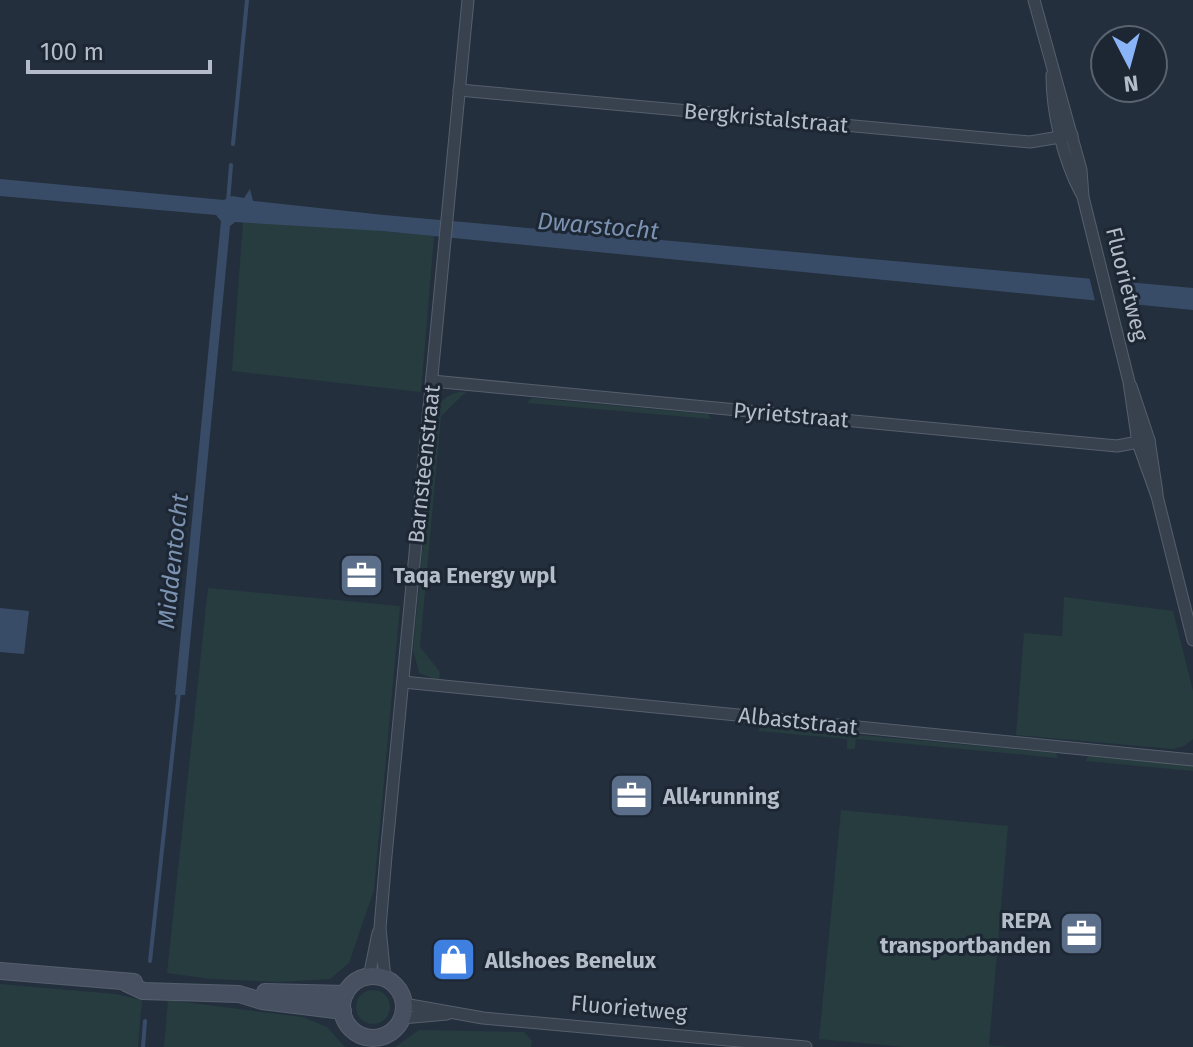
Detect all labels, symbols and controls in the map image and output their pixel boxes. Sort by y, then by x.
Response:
scale bar [28,24,210,74]
north arrow [1089,24,1169,104]
text: 100 m [40,38,104,66]
text: N [1122,69,1140,98]
street label: Bergkristalstraat [683,97,849,139]
water label: Dwarstocht [536,207,660,245]
street label: Fluorietweg [1100,224,1154,344]
street label: Barnsteenstraat [402,383,446,545]
street label: Pyrietstraat [732,397,850,434]
water label: Middentocht [152,492,194,630]
office icon: Taqa Energy wpl [338,551,386,599]
place label: Taqa Energy wpl [393,562,556,589]
street label: Albaststraat [737,701,859,741]
office icon: All4running [608,772,656,820]
place label: All4running [662,783,780,810]
place label: REPA transportbanden [880,907,1052,959]
office icon: REPA transportbanden [1058,909,1106,957]
shop icon: Allshoes Benelux [430,936,478,984]
place label: Allshoes Benelux [484,947,657,974]
street label: Fluorietweg [570,989,689,1027]

